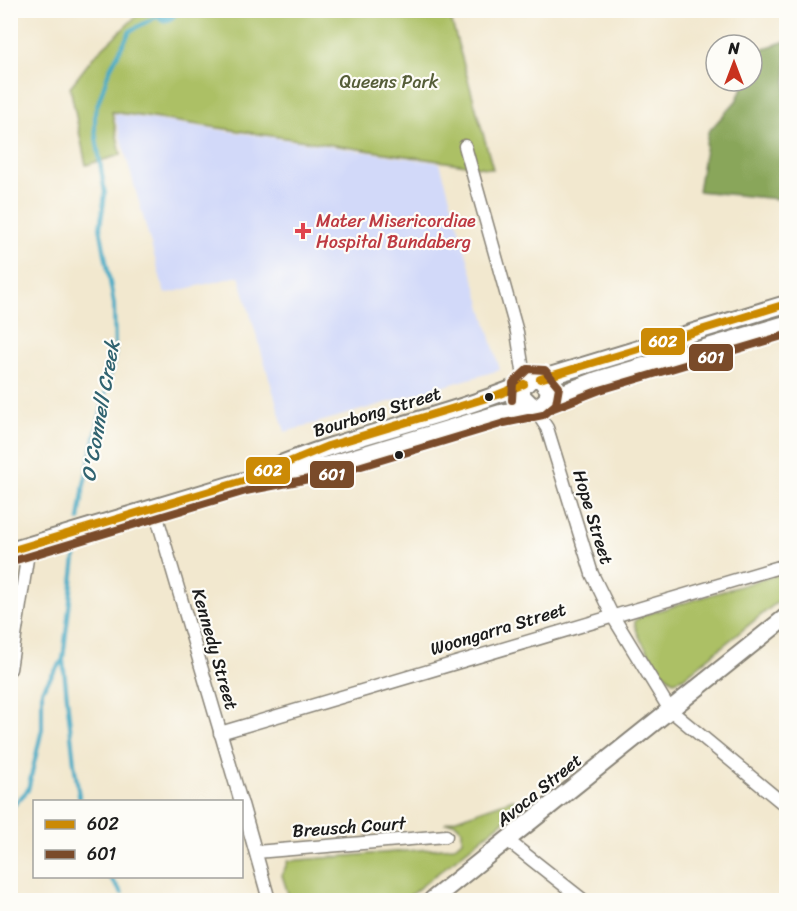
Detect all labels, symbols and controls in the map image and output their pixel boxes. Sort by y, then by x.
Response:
north arrow [704,33,764,93]
text: N [727,34,740,63]
park label: Queens Park [340,66,439,98]
place label: Mater Misericordiae Hospital Bundaberg [316,205,476,258]
marker: Mater Misericordiae Hospital Bundaberg [294,222,312,240]
line badge: 602 [640,327,686,356]
text: 602 [648,327,678,356]
water label: O'Connell Creek [71,336,130,484]
line badge: 601 [688,343,734,372]
text: 601 [697,343,724,372]
street label: Bourbong Street [309,377,445,447]
unlabelled marker [483,391,495,403]
unlabelled marker [393,449,405,461]
line badge: 602 [245,456,291,485]
text: 602 [253,456,283,485]
line badge: 601 [309,460,355,489]
text: 601 [318,460,345,489]
street label: Hope Street [563,466,623,569]
street label: Kennedy Street [182,584,248,714]
street label: Woongarra Street [426,593,570,665]
street label: Avoca Street [488,745,589,836]
legend [33,800,243,878]
street label: Breusch Court [291,807,407,847]
text: 602 [87,808,119,840]
text: 601 [87,838,117,870]

